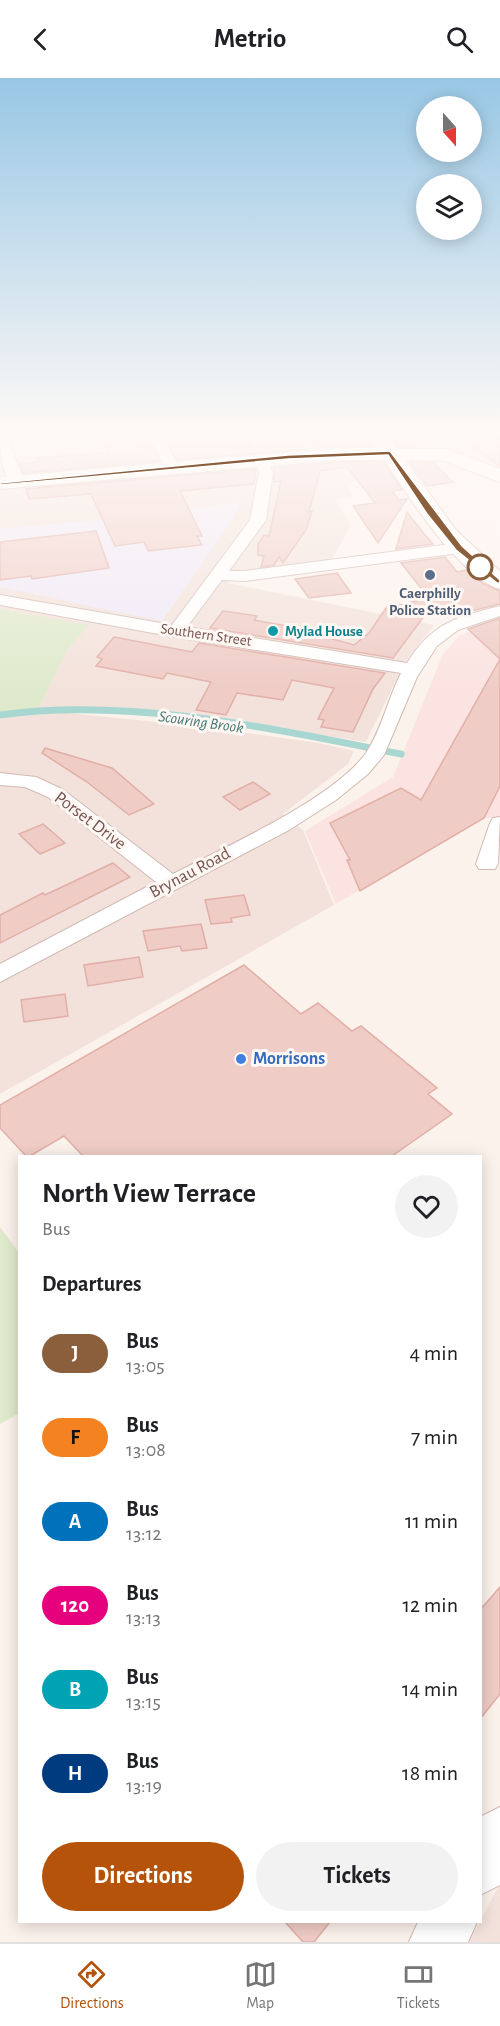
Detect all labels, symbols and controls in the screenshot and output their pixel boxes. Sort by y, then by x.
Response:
icon: back [24,23,57,56]
icon: search [443,23,476,56]
text: Metrio [214,25,286,52]
north arrow [416,96,482,162]
map controls [416,96,482,240]
button: layers [416,174,482,240]
unlabelled marker [467,554,493,580]
marker: Caerphilly Police Station [423,568,437,582]
place label: Caerphilly Police Station [389,586,471,618]
street label: Southern Street [160,621,253,649]
marker: Mylad House [266,624,280,638]
place label: Mylad House [285,624,363,639]
water label: Scouring Brook [157,708,245,736]
street label: Porset Drive [51,788,129,854]
street label: Brynau Road [147,844,233,902]
place label: Morrisons [253,1050,325,1068]
marker: Morrisons [234,1052,248,1066]
button: heart [395,1175,458,1238]
text: North View Terrace [42,1180,256,1208]
text: Bus [42,1219,70,1239]
text: Departures [42,1273,142,1295]
text: Bus [126,1330,159,1352]
text: 4 min [410,1342,458,1364]
text: J [71,1343,79,1364]
text: 13:05 [126,1356,165,1376]
text: Bus [126,1414,159,1436]
text: 7 min [411,1426,458,1448]
text: F [70,1427,80,1448]
text: 13:08 [126,1440,166,1460]
text: Bus [126,1498,159,1520]
text: 11 min [405,1510,458,1532]
text: A [69,1511,81,1532]
text: 13:12 [126,1524,162,1544]
text: Bus [126,1582,159,1604]
text: 12 min [403,1594,458,1616]
text: 120 [61,1595,89,1616]
text: 13:13 [126,1608,161,1628]
text: Bus [126,1666,159,1688]
text: 14 min [402,1678,458,1700]
text: B [69,1679,81,1700]
text: 13:15 [126,1692,161,1712]
text: Bus [126,1750,159,1772]
text: 18 min [402,1762,458,1784]
text: H [68,1763,82,1784]
text: 13:19 [126,1776,162,1796]
button: Directions [42,1842,244,1911]
button: Tickets [256,1842,458,1911]
tab: Directions [60,1958,124,2013]
tab: Map [244,1958,277,2013]
tab: Tickets [397,1958,440,2013]

